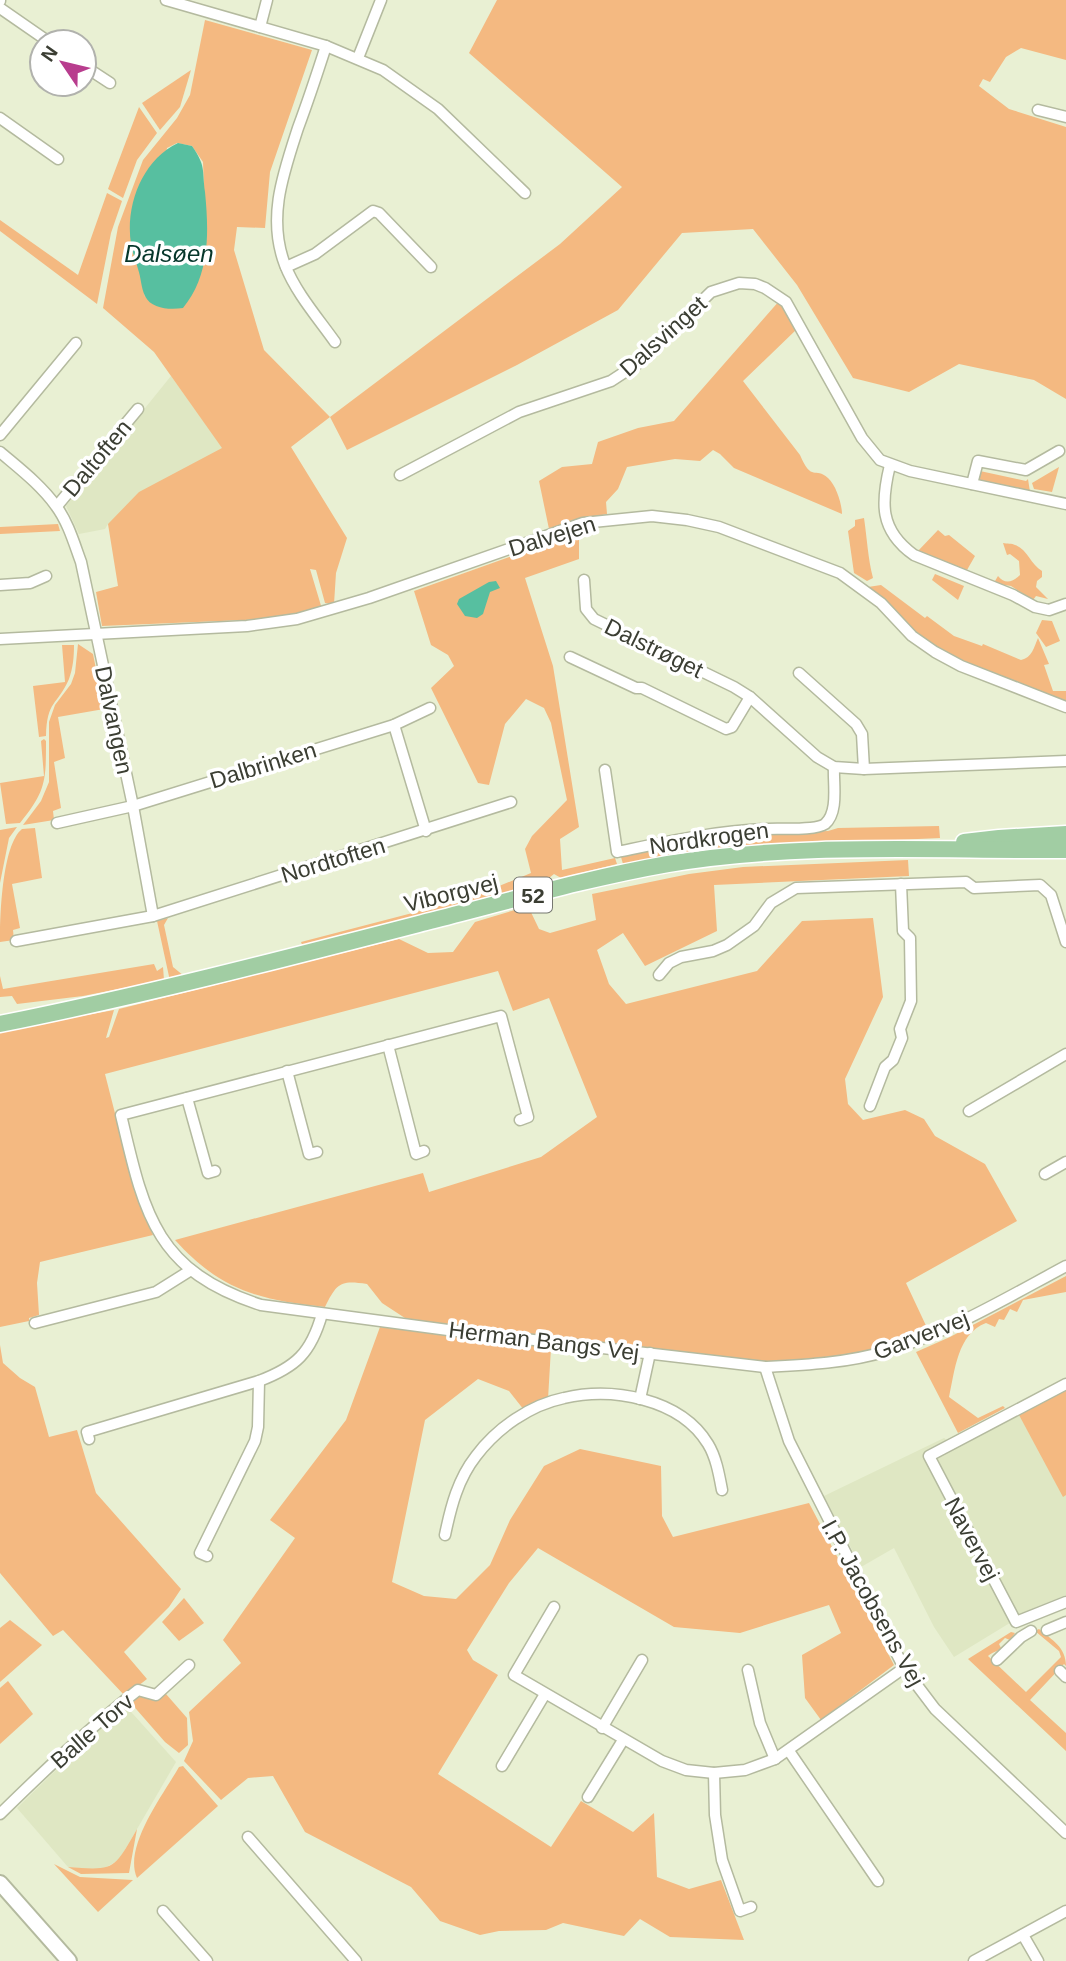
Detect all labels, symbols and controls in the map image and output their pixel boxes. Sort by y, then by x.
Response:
north arrow [28,28,98,98]
text: N [37,42,62,65]
water label: Dalsøen [124,240,214,267]
street label: Dalsvinget [614,290,712,382]
street label: Daltoften [57,414,137,502]
street label: Dalvejen [505,510,599,562]
street label: Dalstrøget [601,613,708,683]
street label: Dalvangen [90,664,138,776]
street label: Dalbrinken [207,736,319,794]
street label: Nordkrogen [648,817,770,859]
street label: Nordtoften [278,832,388,888]
street label: Viborgvej [402,869,500,917]
road number: 52 [514,878,552,912]
street label: Garvervej [870,1305,972,1365]
street label: Herman Bangs Vej [447,1316,641,1366]
street label: Navervej [939,1493,1005,1585]
street label: I.P. Jacobsens Vej [816,1515,930,1691]
street label: Balle Torv [46,1688,139,1774]

